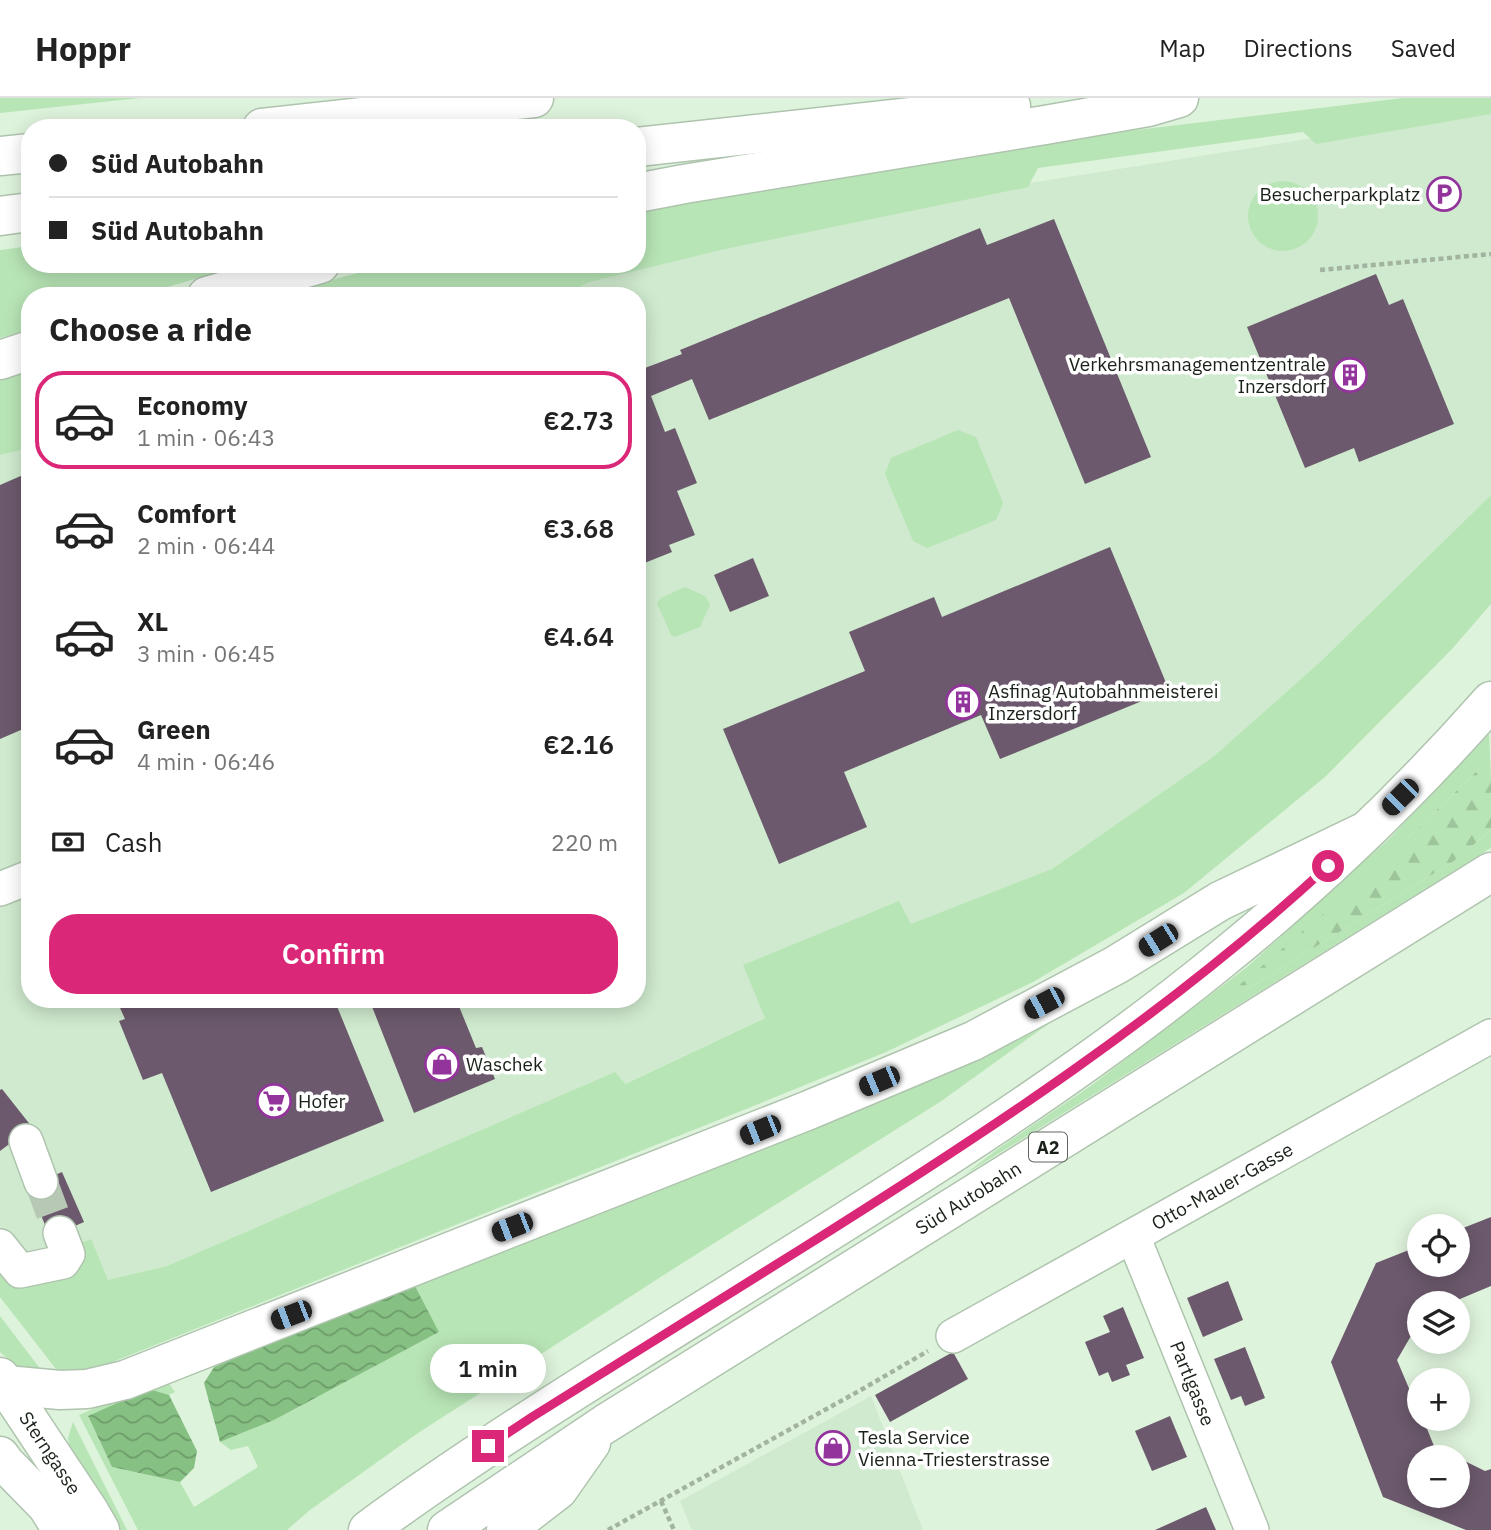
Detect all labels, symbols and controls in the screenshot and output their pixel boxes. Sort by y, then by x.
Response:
text: Hoppr [35,27,131,70]
text: Map [1159,32,1205,64]
text: Directions [1243,32,1353,64]
text: Saved [1391,32,1456,64]
text: Süd Autobahn [91,146,264,180]
parking icon: Besucherparkplatz [1425,175,1463,213]
place label: Besucherparkplatz [1259,182,1420,206]
text: Süd Autobahn [91,213,264,247]
text: Choose a ride [49,308,252,350]
place label: Verkehrsmanagementzentrale Inzersdorf [1069,352,1326,398]
building icon: Verkehrsmanagementzentrale Inzersdorf [1331,356,1369,394]
text: Economy [137,388,248,422]
icon: car [53,389,116,452]
text: €2.73 [543,403,614,437]
text: 1 min · 06:43 [137,422,275,452]
text: Comfort [137,496,236,530]
icon: car [53,497,116,560]
text: €3.68 [543,511,614,545]
text: 2 min · 06:44 [137,530,275,560]
text: XL [137,604,168,638]
icon: car [53,605,116,668]
text: €4.64 [543,619,614,653]
text: 3 min · 06:45 [137,638,275,668]
place label: Asfinag Autobahnmeisterei Inzersdorf [988,679,1219,725]
building icon: Asfinag Autobahnmeisterei Inzersdorf [944,683,982,721]
text: Green [137,712,211,746]
icon: car [53,713,116,776]
text: €2.16 [543,727,614,761]
text: 4 min · 06:46 [137,746,275,776]
car [1378,775,1423,819]
icon: cash [49,823,87,861]
text: Cash [105,825,162,859]
text: 220 m [551,827,618,857]
route start [1312,850,1344,882]
button: Confirm [49,914,618,994]
car [1135,920,1182,960]
car [1021,984,1068,1022]
shop icon: Waschek [423,1045,461,1083]
place label: Waschek [466,1052,543,1076]
car [856,1063,903,1099]
supermarket icon: Hofer [255,1082,293,1120]
place label: Hofer [298,1089,345,1113]
car [737,1112,784,1148]
road number: A2 [1029,1132,1067,1162]
street label: Otto-Mauer-Gasse [1147,1137,1297,1235]
street label: Süd Autobahn [911,1156,1025,1240]
car [489,1210,536,1244]
map controls [1407,1214,1470,1508]
button: locate [1407,1214,1470,1277]
button: layers [1407,1291,1470,1354]
car [268,1298,315,1332]
street label: Partlgasse [1165,1337,1221,1429]
callout: 1 min [430,1344,546,1394]
text: 1 min [458,1353,518,1383]
button: + [1407,1368,1470,1431]
street label: Sterngasse [14,1407,87,1499]
place label: Tesla Service Vienna-Triesterstrasse [858,1425,1050,1471]
shop icon: Tesla Service Vienna-Triesterstrasse [814,1429,852,1467]
route end [472,1430,504,1462]
button: − [1407,1445,1470,1508]

